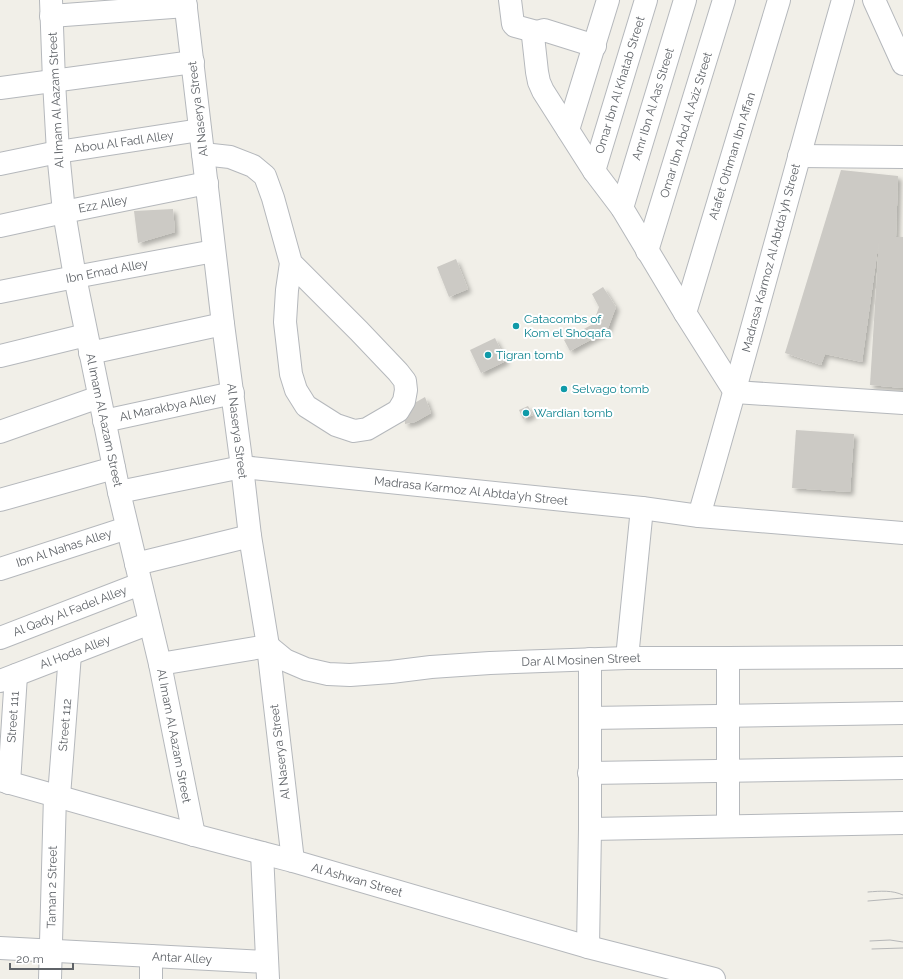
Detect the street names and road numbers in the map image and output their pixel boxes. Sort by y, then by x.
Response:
street label: Omar Ibn Al Khatab Street [592,14,648,156]
street label: Al Imam Al Aazam Street [45,32,67,168]
street label: Amr Ibn Al Aas Street [629,46,677,162]
street label: Omar Ibn Abd Al Aziz Street [657,50,715,200]
street label: Al Naserya Street [185,60,211,158]
street label: Atafet Othman Ibn Affan [706,91,758,221]
street label: Abou Al Fadl Alley [73,128,175,156]
street label: Madrasa Karmoz Al Abtda'yh Street [739,162,803,354]
street label: Ezz Alley [77,192,129,216]
street label: Ibn Emad Alley [65,256,150,286]
street label: Al Imam Al Aazam Street [83,352,125,488]
street label: Al Naserya Street [224,382,250,480]
street label: Al Marakbya Alley [118,390,218,424]
street label: Madrasa Karmoz Al Abtda'yh Street [373,474,569,508]
street label: Ibn Al Nahas Alley [14,526,114,570]
street label: Al Qady Al Fadel Alley [11,583,129,639]
street label: Al Hoda Alley [38,632,113,672]
street label: Dar Al Mosinen Street [521,651,641,669]
street label: Al Imam Al Aazam Street [154,668,194,804]
street label: Street 111 [4,691,22,743]
street label: Street 112 [56,698,74,752]
street label: Al Naserya Street [267,703,293,801]
street label: Taman 2 Street [44,845,60,929]
street label: Al Ashwan Street [310,860,404,900]
street label: Antar Alley [152,949,213,967]

